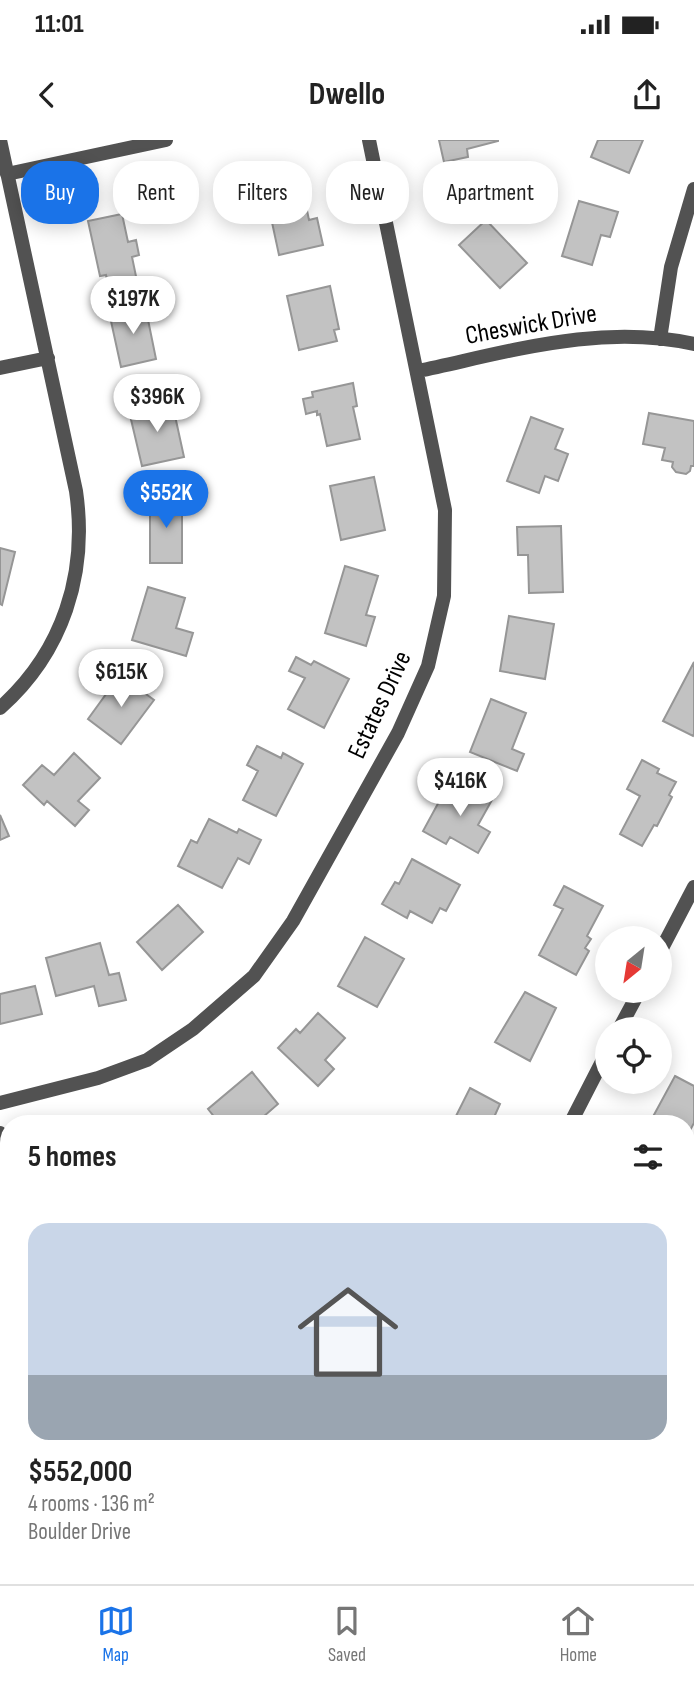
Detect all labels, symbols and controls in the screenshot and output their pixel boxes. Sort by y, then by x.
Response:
text: 11:01 [35,9,84,40]
text: Dwello [309,75,385,114]
icon: back [28,76,66,114]
icon: share [628,76,666,114]
chip: Buy [21,161,99,224]
chip: Rent [113,161,199,224]
chip: Filters [213,161,312,224]
chip: New [326,161,409,224]
chip: Apartment [423,161,558,224]
pin: $197K [84,276,182,336]
text: $197K [106,285,160,313]
street label: Cheswick Drive [463,298,599,352]
pin: $396K [108,374,206,434]
text: $396K [129,383,185,411]
pin: $552K [117,470,215,530]
text: $552K [139,479,193,507]
street label: Estates Drive [342,646,418,764]
pin: $615K [72,650,170,709]
text: $615K [94,658,148,686]
pin: $416K [411,758,509,818]
text: $416K [433,767,487,795]
north arrow [595,926,672,1003]
map controls [595,926,672,1094]
button: locate [595,1017,672,1094]
icon: filters [629,1138,667,1176]
text: 5 homes [28,1139,117,1175]
icon: home [285,1269,411,1395]
text: $552,000 [28,1454,132,1490]
text: 4 rooms · 136 m² [28,1490,155,1518]
text: Boulder Drive [28,1518,131,1546]
tab: Map [97,1602,135,1667]
tab: Saved [328,1602,366,1667]
tab: Home [559,1602,597,1667]

